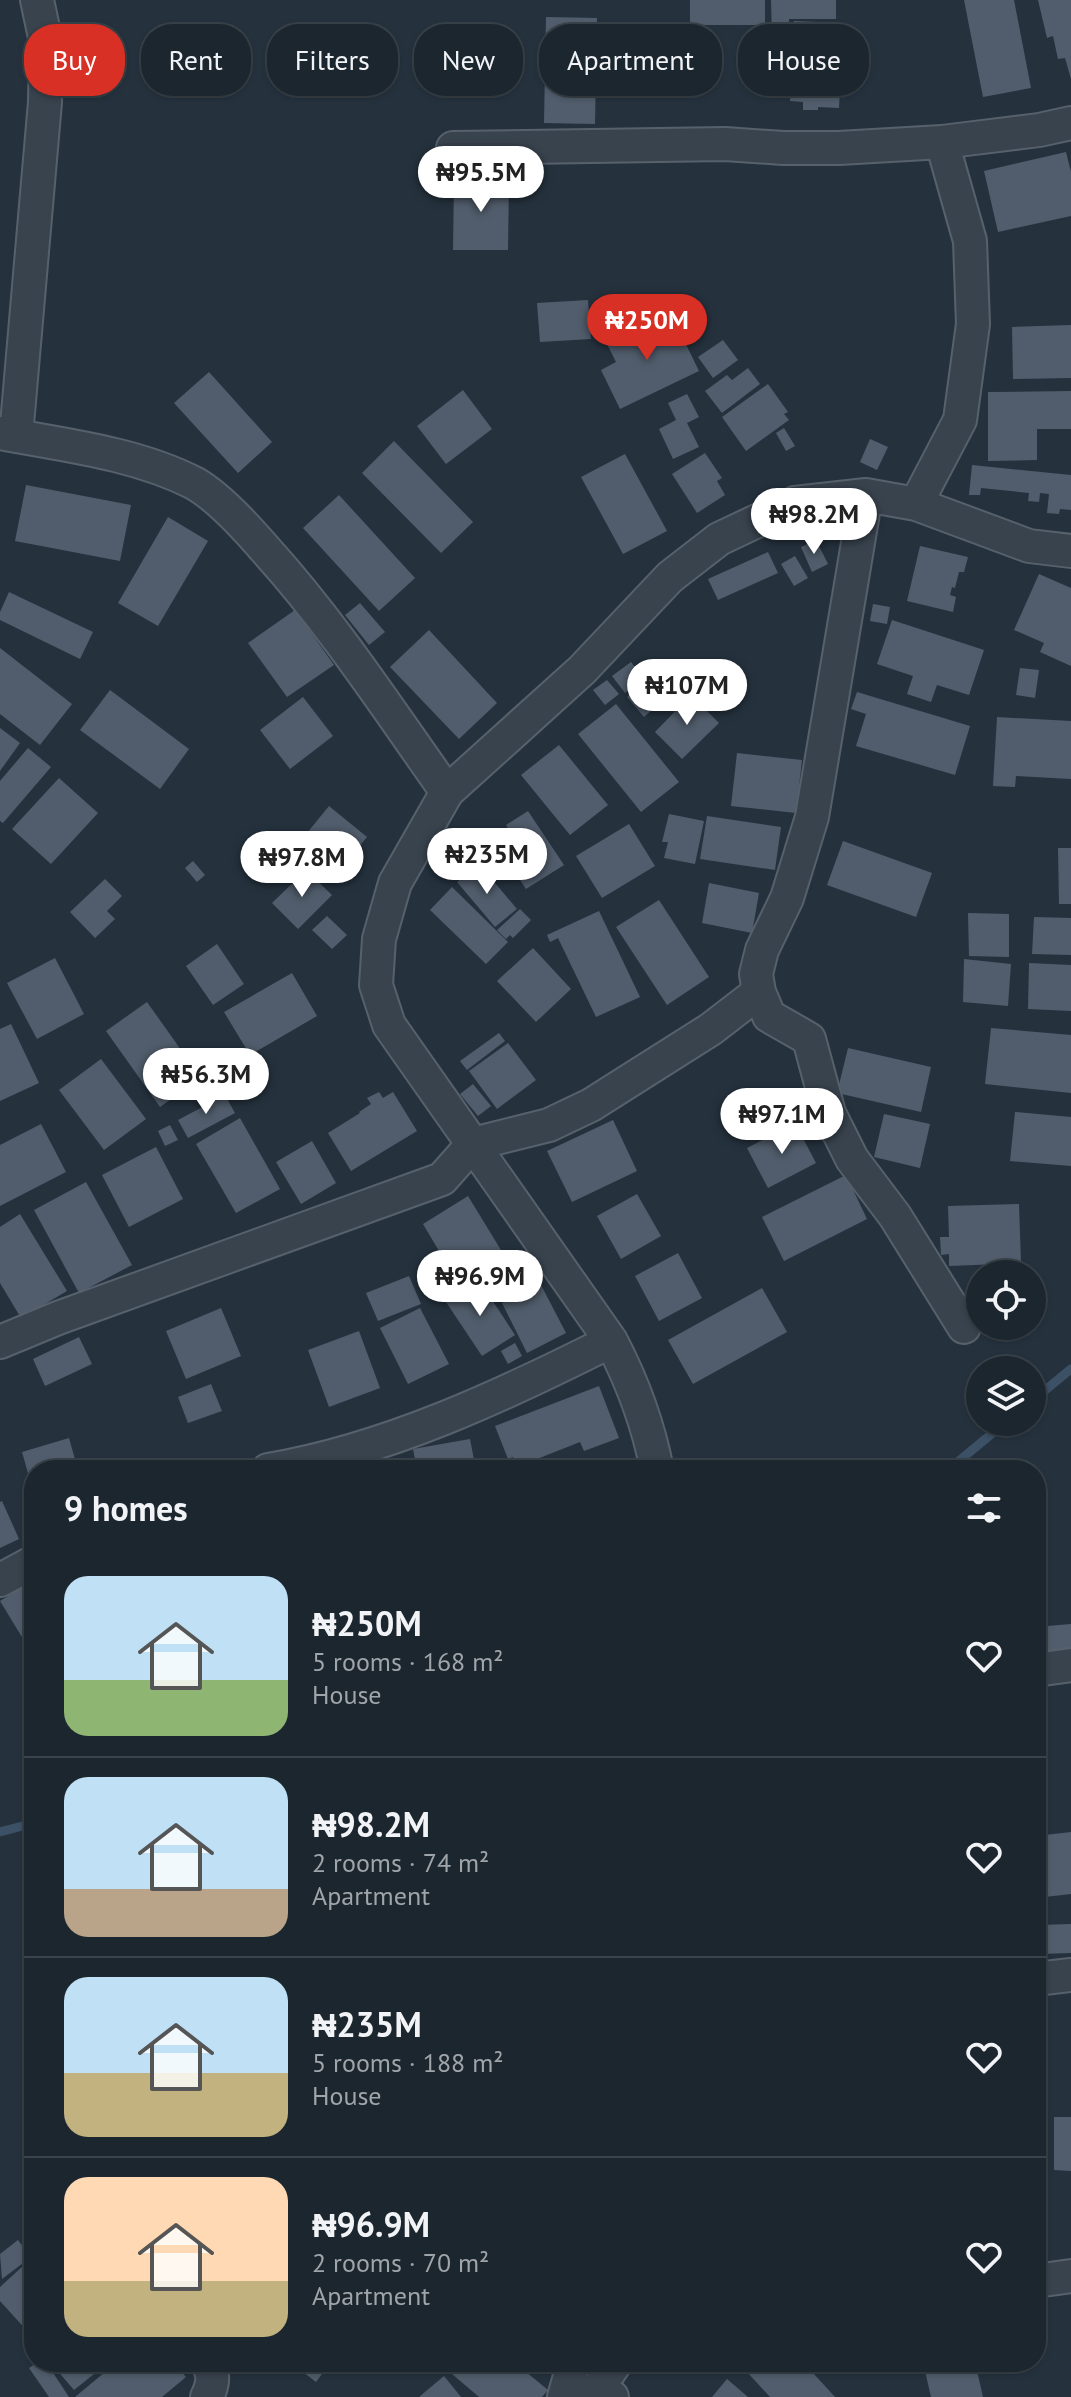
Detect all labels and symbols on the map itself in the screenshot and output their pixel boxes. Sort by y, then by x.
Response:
pin: ₦95.5M [416,146,546,214]
pin: ₦250M [591,294,703,362]
pin: ₦98.2M [749,488,879,556]
pin: ₦107M [631,659,743,727]
pin: ₦235M [431,828,543,896]
pin: ₦97.8M [237,831,367,899]
pin: ₦56.3M [141,1048,271,1116]
pin: ₦97.1M [717,1088,847,1156]
pin: ₦96.9M [415,1250,545,1318]

